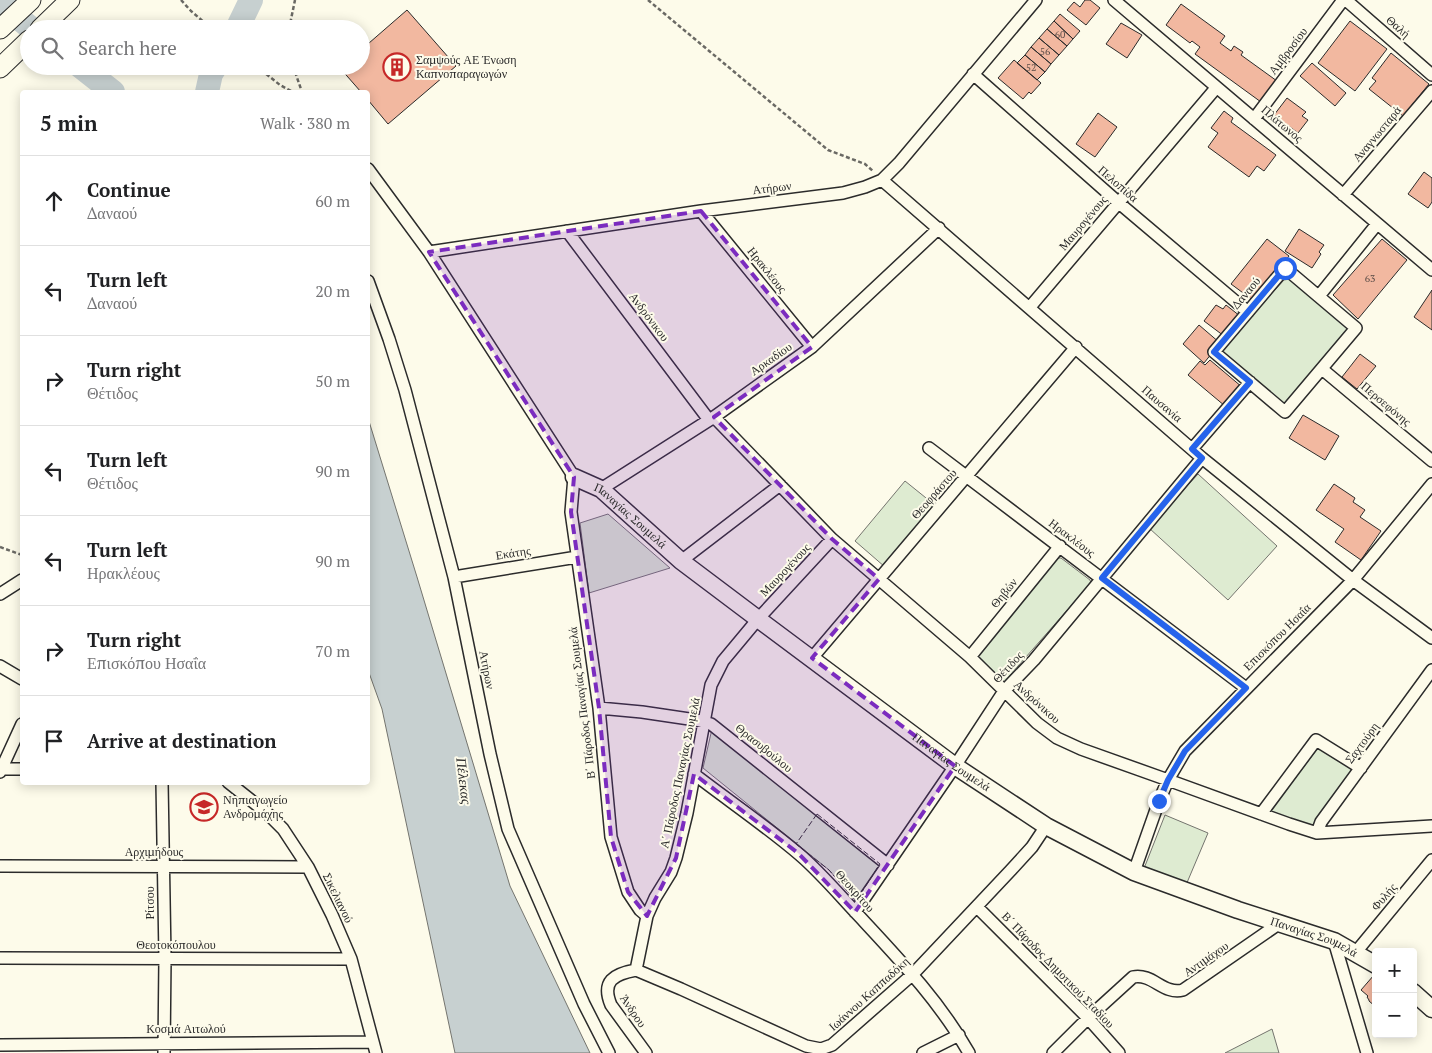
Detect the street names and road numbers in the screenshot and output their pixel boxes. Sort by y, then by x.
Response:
street label: Θαλή [1383,12,1413,41]
street label: Αμβροσίου [1265,24,1310,77]
street label: Πλάτωνος [1258,102,1306,145]
street label: Αναγνωσταρά [1349,102,1405,165]
street label: Πελοπίδα [1095,162,1142,206]
street label: Ατήρων [752,178,793,197]
street label: Μαυρογένους [1055,192,1110,253]
street label: Ηρακλέους [744,244,791,296]
street label: Δαναού [1228,273,1264,312]
street label: Ανδρόνικου [626,289,673,344]
street label: Αρκαδίου [747,339,795,378]
street label: Περσεφόνης [1358,378,1415,429]
street label: Παυσανία [1139,382,1186,426]
street label: Θεοφράστου [908,465,960,522]
street label: Παναγίας Σουμελά [592,479,670,552]
street label: Ηρακλέους [1046,515,1099,560]
street label: Μαυρογένους [756,540,813,599]
street label: Εκάτης [494,542,532,563]
street label: Θηβών [987,574,1021,611]
street label: Επισκόπου Ησαΐα [1240,599,1314,674]
street label: Β΄ Πάροδος Παναγίας Σουμελά [565,625,598,780]
street label: Θέτιδος [989,647,1026,686]
street label: Ατήρων [476,649,499,691]
street label: Ανδρόνικου [1011,677,1064,726]
street label: Α΄ Πάροδος Παναγίας Σουμελά [656,695,703,850]
street label: Σαχτούρη [1342,719,1382,766]
street label: Θρασυβούλου [733,720,796,775]
street label: Παναγίας Σουμελά [910,729,994,795]
street label: Αρχιμήδους [125,844,184,859]
street label: Θεοκρίτου [832,866,878,915]
street label: Σικελιανού [320,870,357,925]
street label: Φυλής [1368,880,1400,913]
street label: Ρίτσου [142,886,157,920]
street label: Β΄ Πάροδος Δημοτικού Σταδίου [999,909,1118,1031]
street label: Παναγίας Σουμελά [1269,913,1361,960]
street label: Θεοτοκόπουλου [136,937,216,952]
street label: Αντιμάχου [1180,938,1231,979]
street label: Ιωάννου Καππαδόκη [825,953,912,1034]
street label: Άνδρου [617,991,650,1030]
street label: Κοσμά Αιτωλού [146,1021,226,1036]

